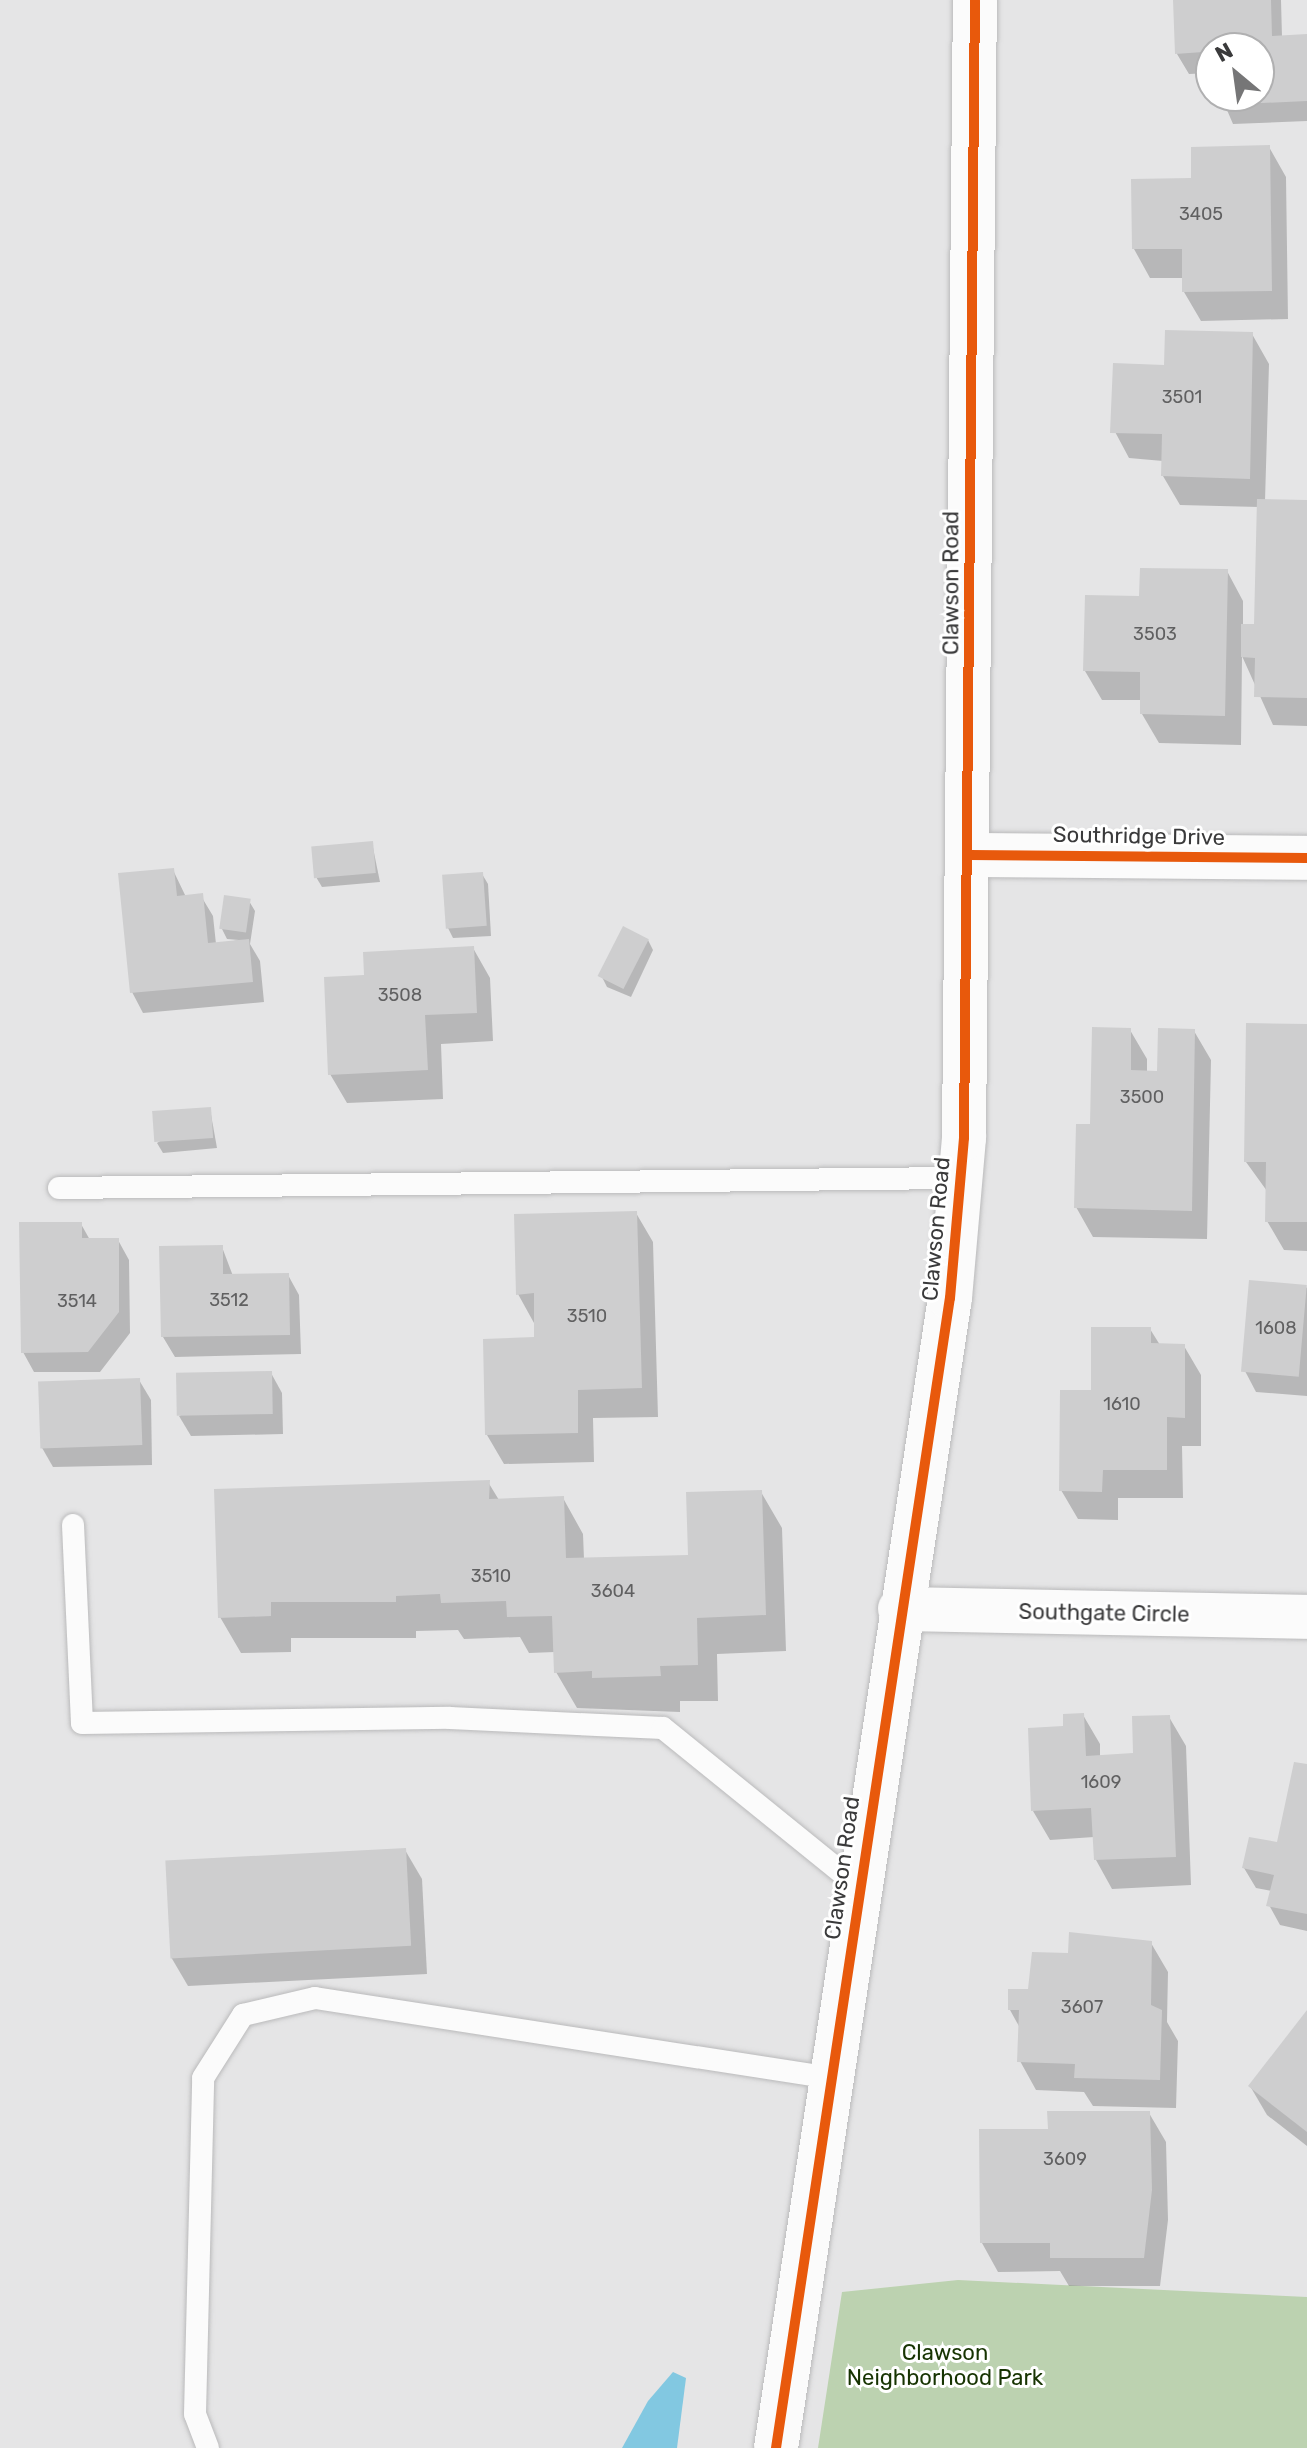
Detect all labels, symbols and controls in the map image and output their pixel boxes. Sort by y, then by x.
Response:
north arrow [1195,32,1275,112]
text: N [1211,37,1238,68]
house number: 3405 [1179,203,1223,225]
house number: 3501 [1162,386,1202,408]
street label: Clawson Road [938,511,964,655]
house number: 3503 [1133,623,1177,645]
street label: Southridge Drive [1053,821,1225,851]
house number: 3508 [378,984,422,1006]
house number: 3500 [1120,1086,1164,1108]
street label: Clawson Road [917,1156,955,1302]
house number: 3512 [209,1289,249,1311]
house number: 3514 [57,1290,97,1312]
house number: 3510 [567,1305,607,1327]
house number: 1608 [1255,1317,1297,1339]
house number: 1610 [1103,1393,1141,1415]
house number: 3510 [471,1565,511,1587]
house number: 3604 [591,1580,635,1602]
street label: Southgate Circle [1018,1598,1190,1628]
house number: 1609 [1081,1771,1121,1793]
street label: Clawson Road [819,1795,865,1941]
house number: 3607 [1061,1996,1103,2018]
house number: 3609 [1043,2148,1087,2170]
park label: Clawson Neighborhood Park [847,2339,1043,2390]

